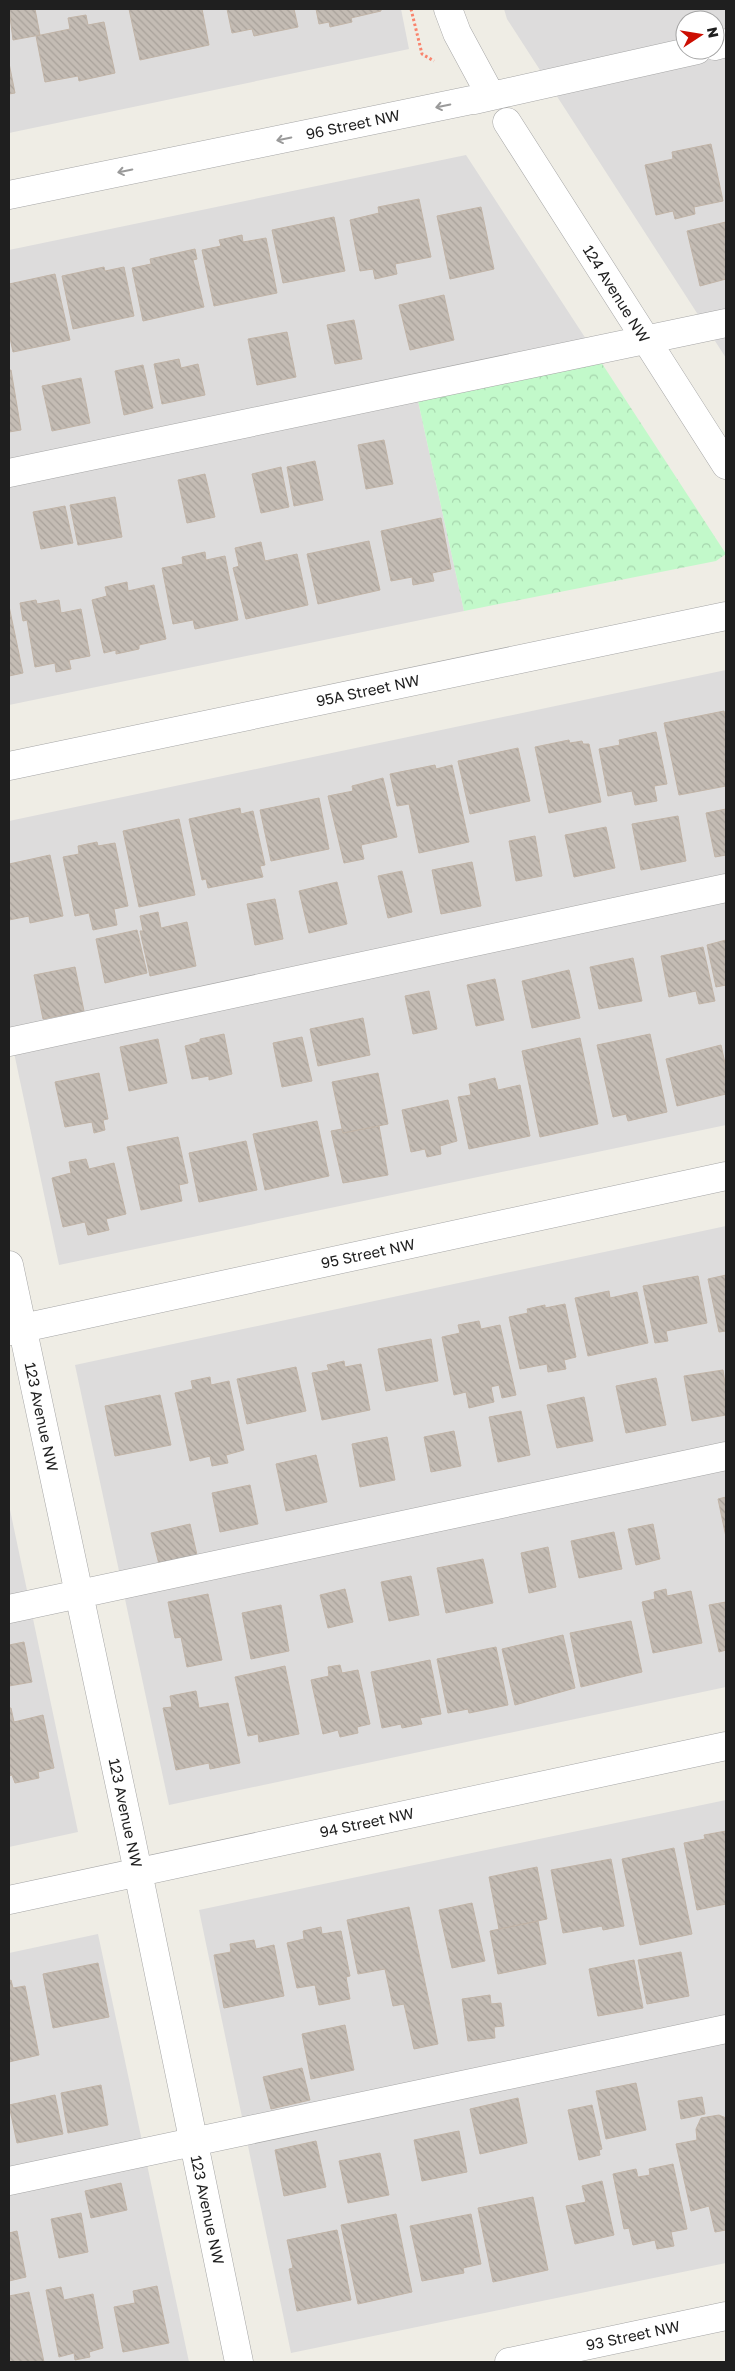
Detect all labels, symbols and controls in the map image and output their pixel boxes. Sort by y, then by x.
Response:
north arrow [675,10,725,60]
text: N [704,25,723,39]
one-way arrow [436,102,452,112]
street label: 96 Street NW [304,105,402,143]
one-way arrow [276,135,292,144]
one-way arrow [117,167,133,177]
street label: 124 Avenue NW [580,241,654,345]
street label: 95A Street NW [314,670,421,710]
street label: 95 Street NW [319,1234,416,1272]
street label: 123 Avenue NW [22,1361,62,1473]
street label: 123 Avenue NW [106,1757,146,1869]
street label: 94 Street NW [318,1803,416,1841]
street label: 123 Avenue NW [188,2154,228,2266]
street label: 93 Street NW [584,2316,681,2354]

